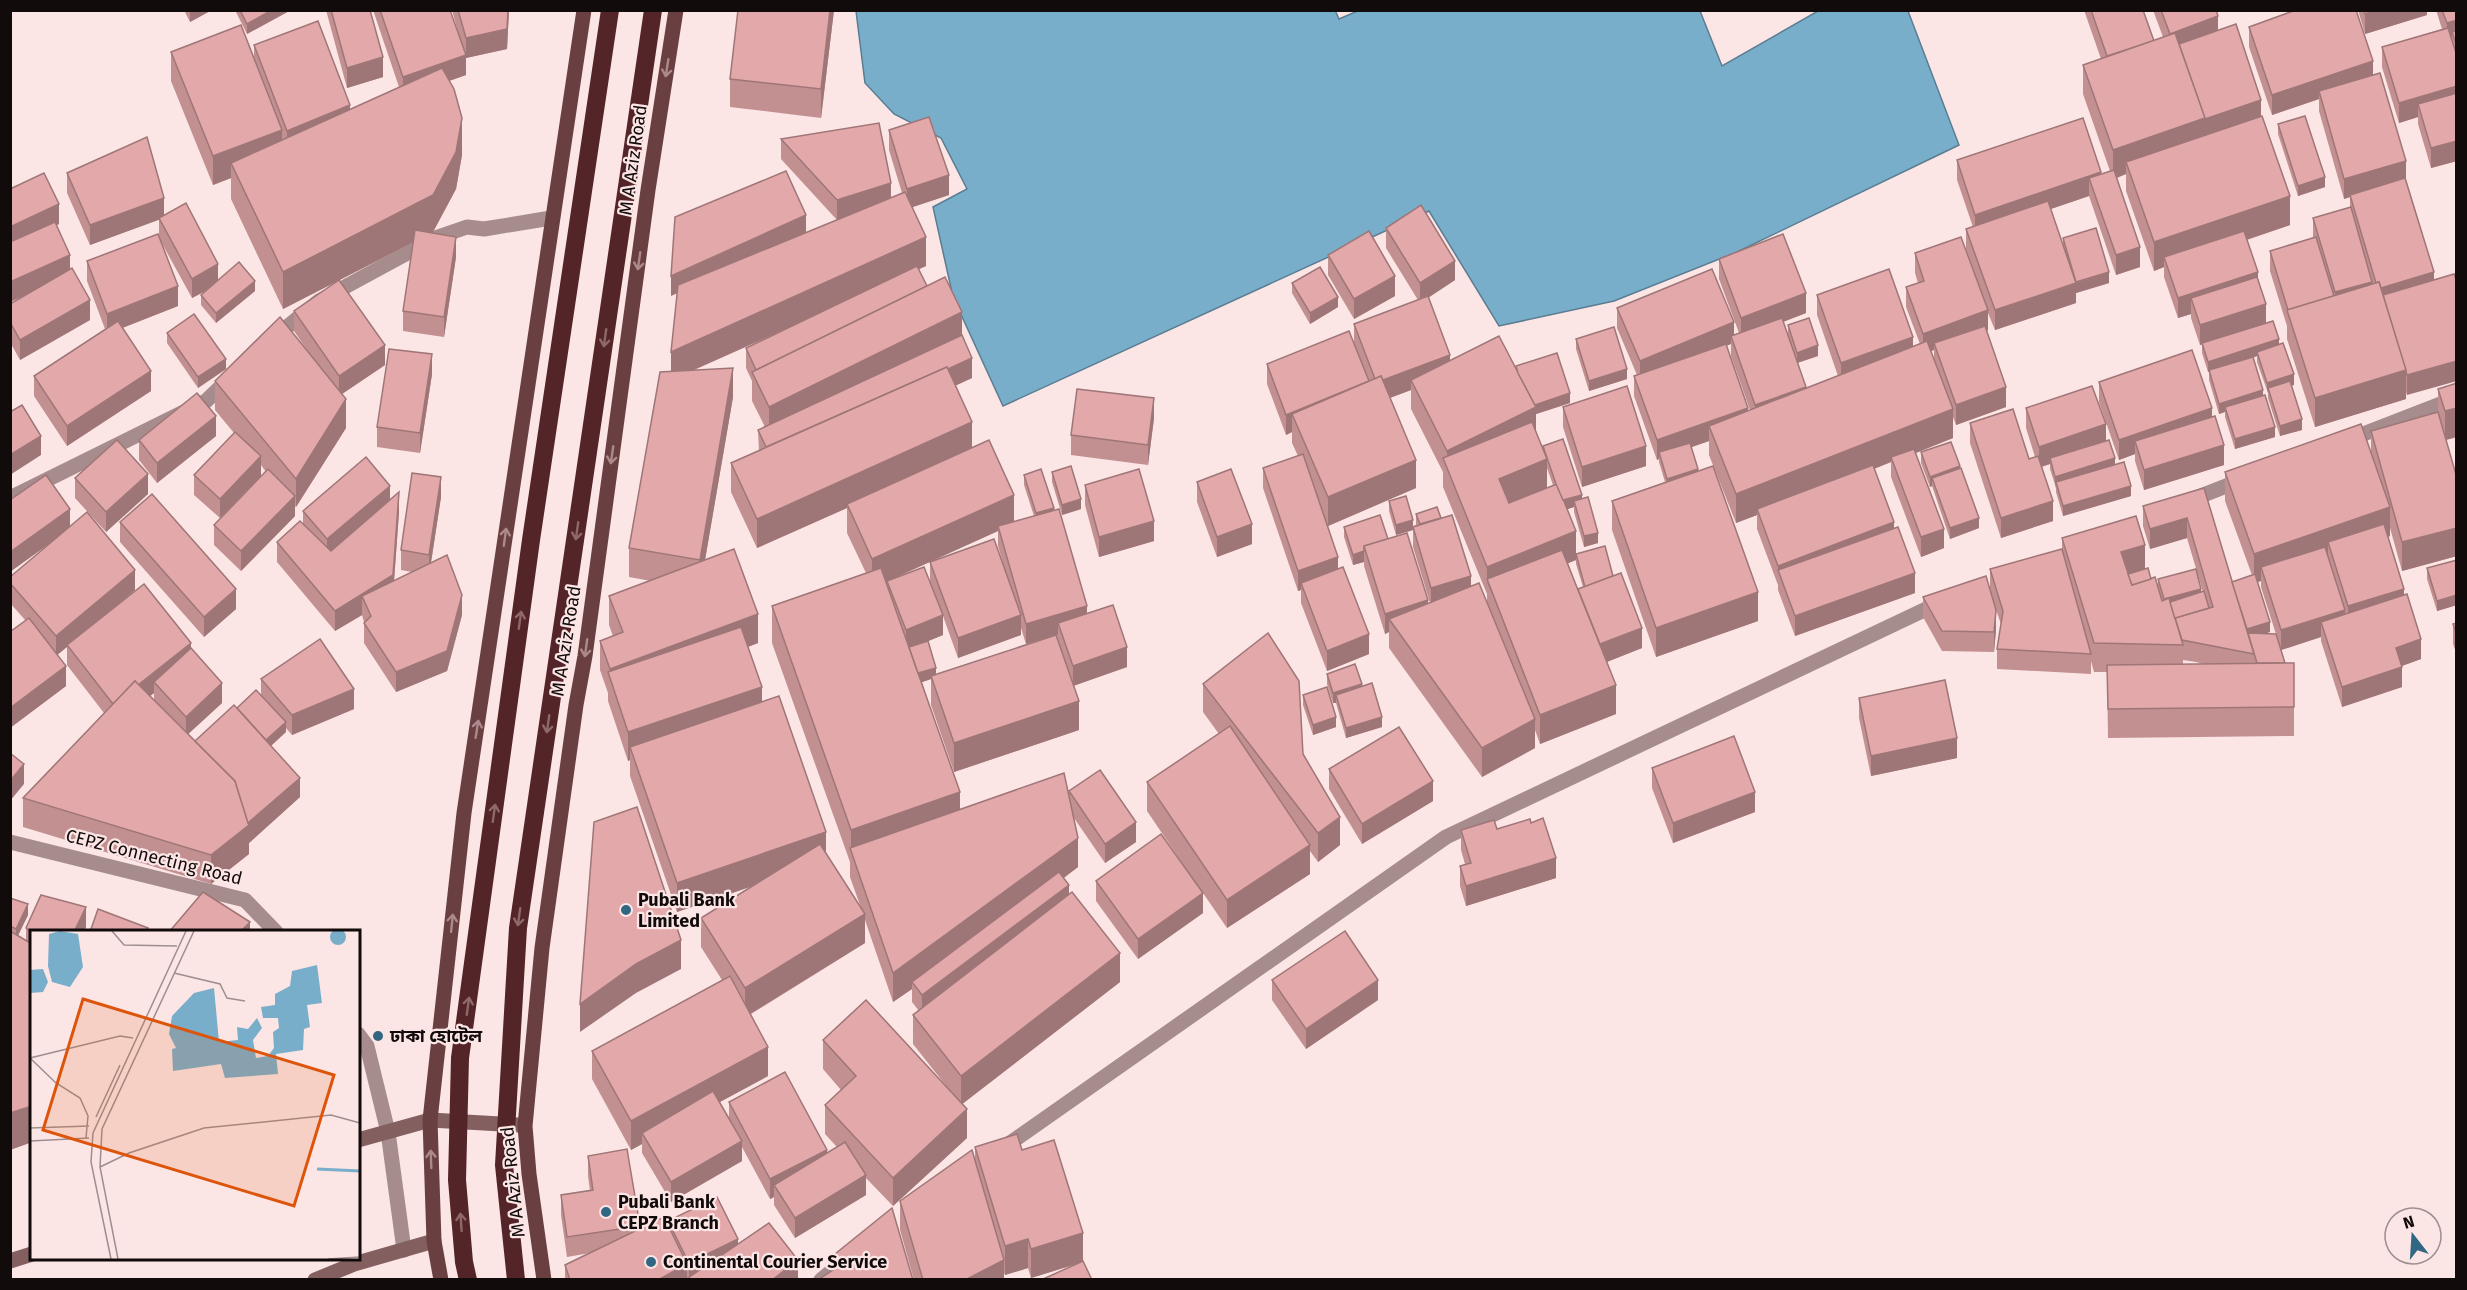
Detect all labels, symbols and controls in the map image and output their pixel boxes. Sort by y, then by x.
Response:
one-way arrow [661,58,672,78]
street label: M A Aziz Road [614,103,652,217]
one-way arrow [633,251,644,271]
one-way arrow [600,328,611,348]
one-way arrow [607,444,618,464]
one-way arrow [571,521,582,541]
one-way arrow [500,527,511,547]
street label: M A Aziz Road [546,584,586,698]
one-way arrow [515,610,526,630]
one-way arrow [581,637,592,657]
one-way arrow [543,714,554,734]
one-way arrow [471,720,482,740]
one-way arrow [488,804,499,823]
street label: CEPZ Connecting Road [63,824,245,890]
place label: Pubali Bank Limited [638,889,736,932]
marker: Pubali Bank Limited [619,903,633,917]
one-way arrow [514,907,525,927]
one-way arrow [447,913,458,933]
inset map [30,930,360,1260]
one-way arrow [462,997,473,1017]
place label: ঢাকা হোটেল [389,1025,483,1047]
marker: ঢাকা হোটেল [371,1029,385,1043]
street label: M A Aziz Road [496,1126,530,1238]
one-way arrow [426,1149,437,1169]
place label: Pubali Bank CEPZ Branch [618,1191,719,1234]
marker: Pubali Bank CEPZ Branch [599,1205,613,1219]
north arrow [2383,1206,2443,1266]
text: N [2401,1211,2417,1233]
one-way arrow [455,1212,466,1232]
place label: Continental Courier Service [663,1251,887,1273]
marker: Continental Courier Service [644,1255,658,1269]

